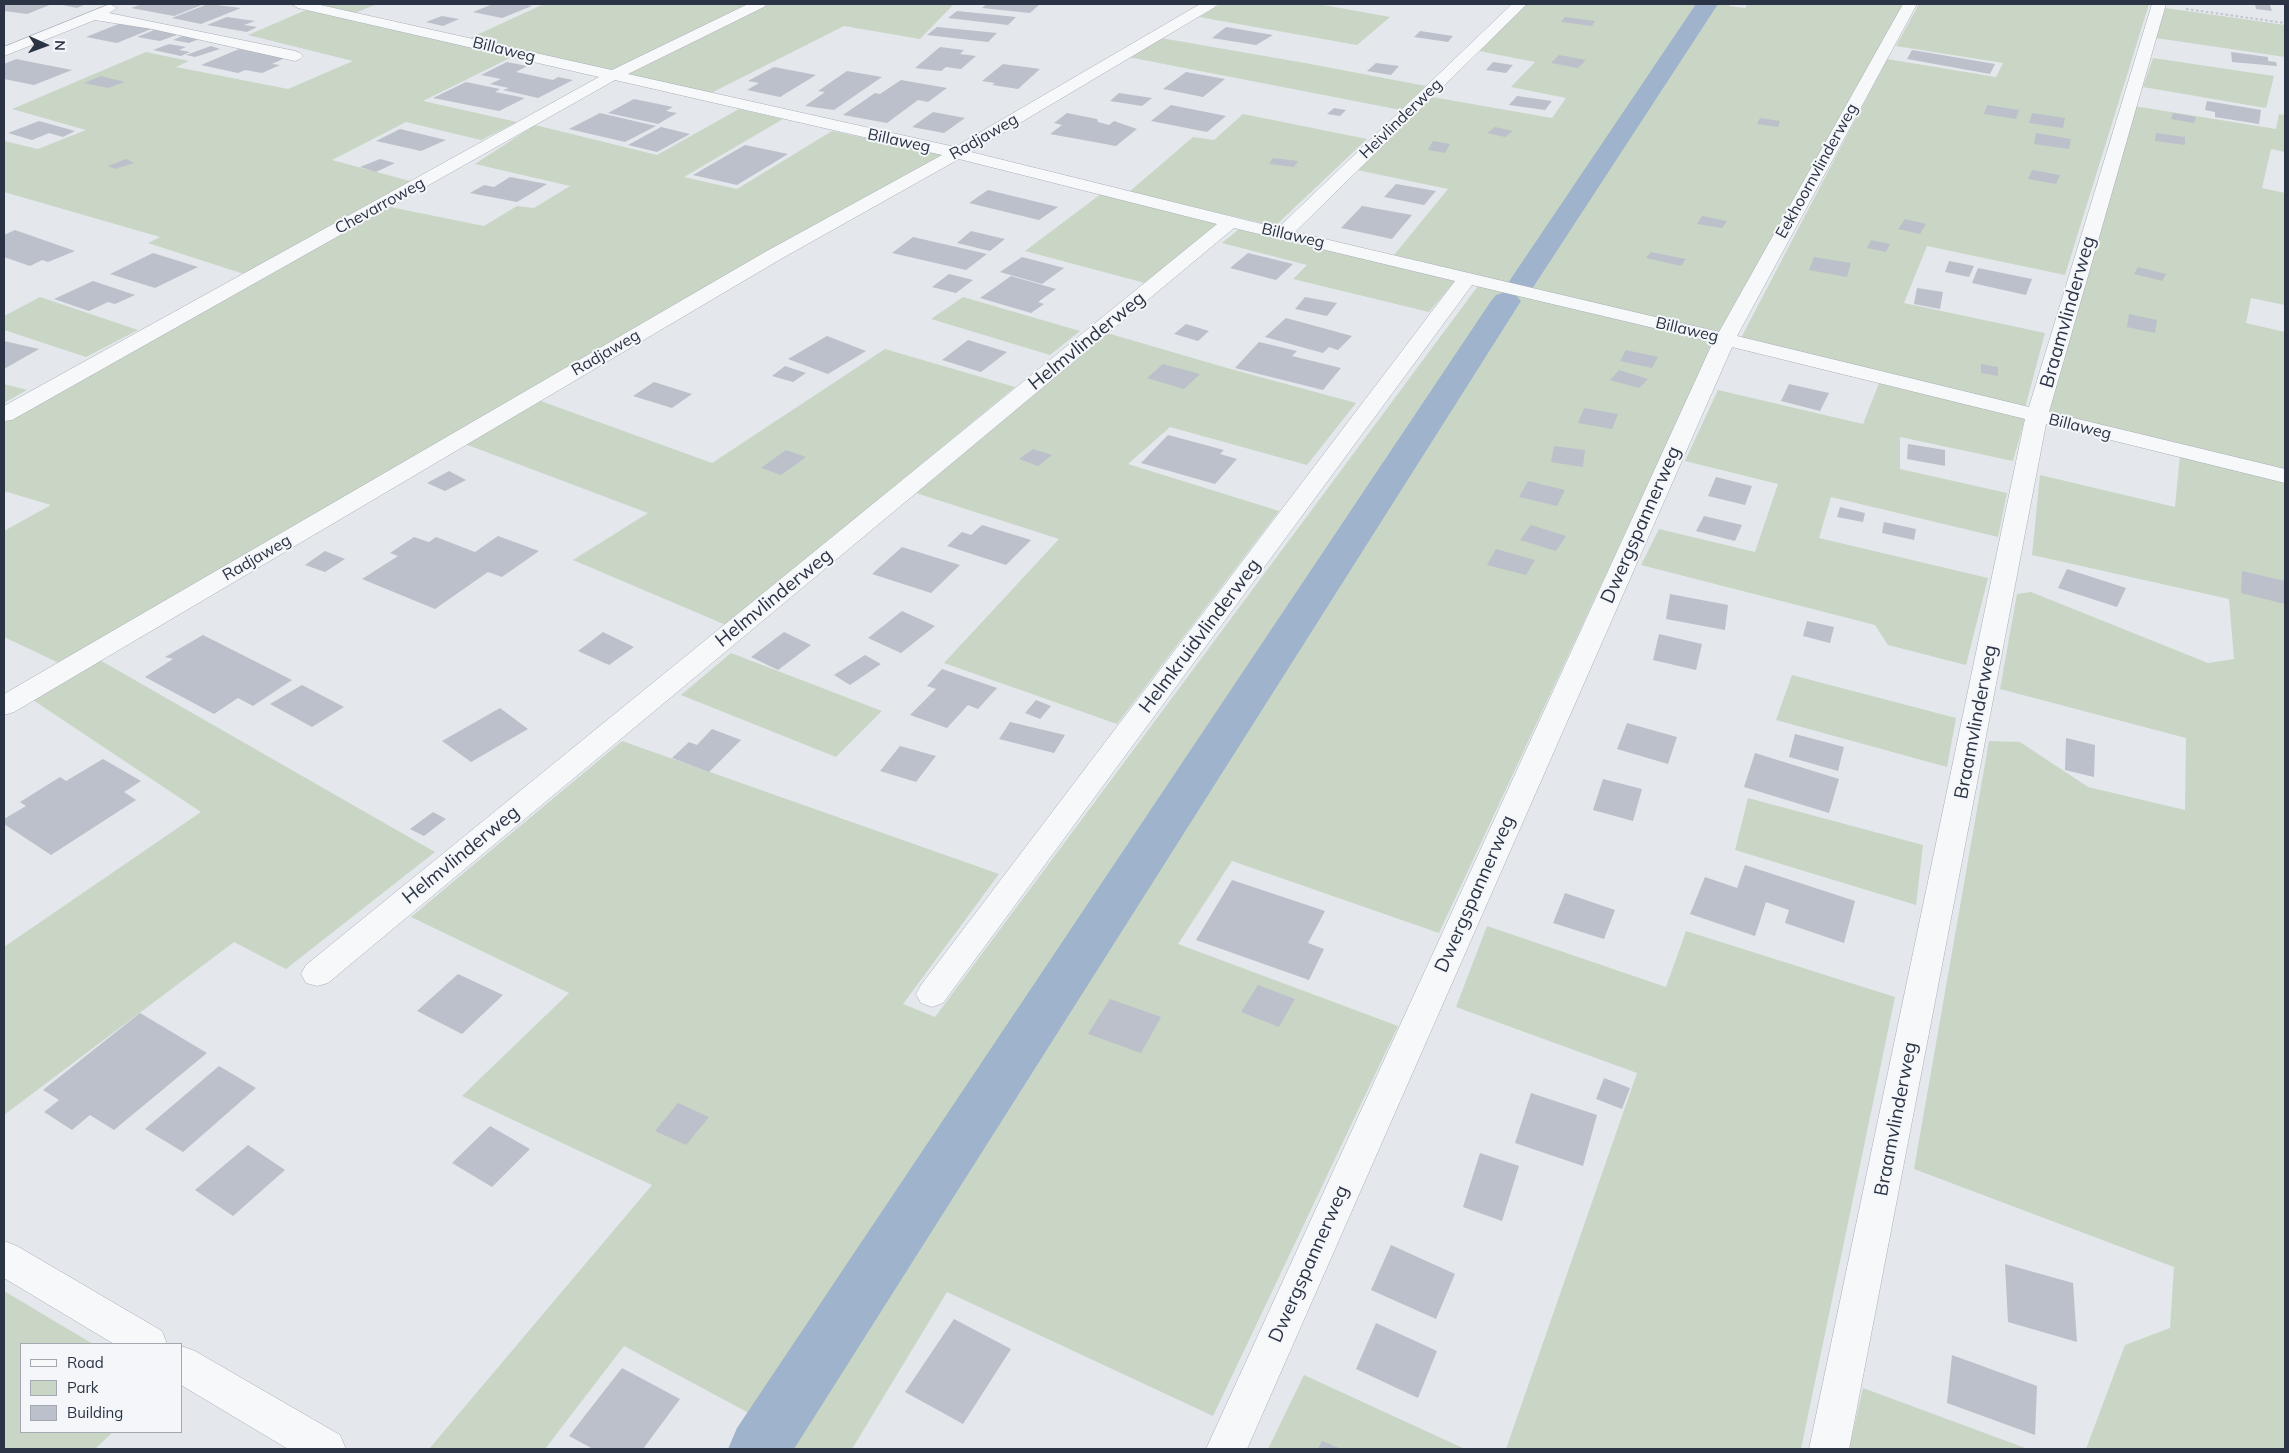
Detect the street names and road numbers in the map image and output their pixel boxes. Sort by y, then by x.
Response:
street label: Billaweg [471,33,537,67]
street label: Heivlinderweg [1356,75,1446,163]
street label: Eekhoornvlinderweg [1772,100,1862,242]
street label: Radjaweg [946,110,1022,164]
street label: Billaweg [866,125,932,157]
street label: Chevarroweg [332,173,428,239]
street label: Billaweg [1260,219,1326,253]
street label: Braamvlinderweg [2035,234,2101,390]
street label: Helmvlinderweg [1024,287,1150,395]
street label: Billaweg [1654,313,1720,347]
street label: Radjaweg [568,326,644,380]
street label: Billaweg [2047,410,2113,444]
street label: Dwergspannerweg [1596,443,1686,607]
street label: Radjaweg [219,531,295,585]
street label: Helmvlinderweg [711,544,837,652]
street label: Helmkruidvlinderweg [1135,554,1265,718]
street label: Braamvlinderweg [1950,643,2002,801]
street label: Helmvlinderweg [398,801,524,909]
street label: Dwergspannerweg [1430,812,1520,976]
street label: Braamvlinderweg [1870,1040,1922,1198]
street label: Dwergspannerweg [1264,1182,1354,1346]

